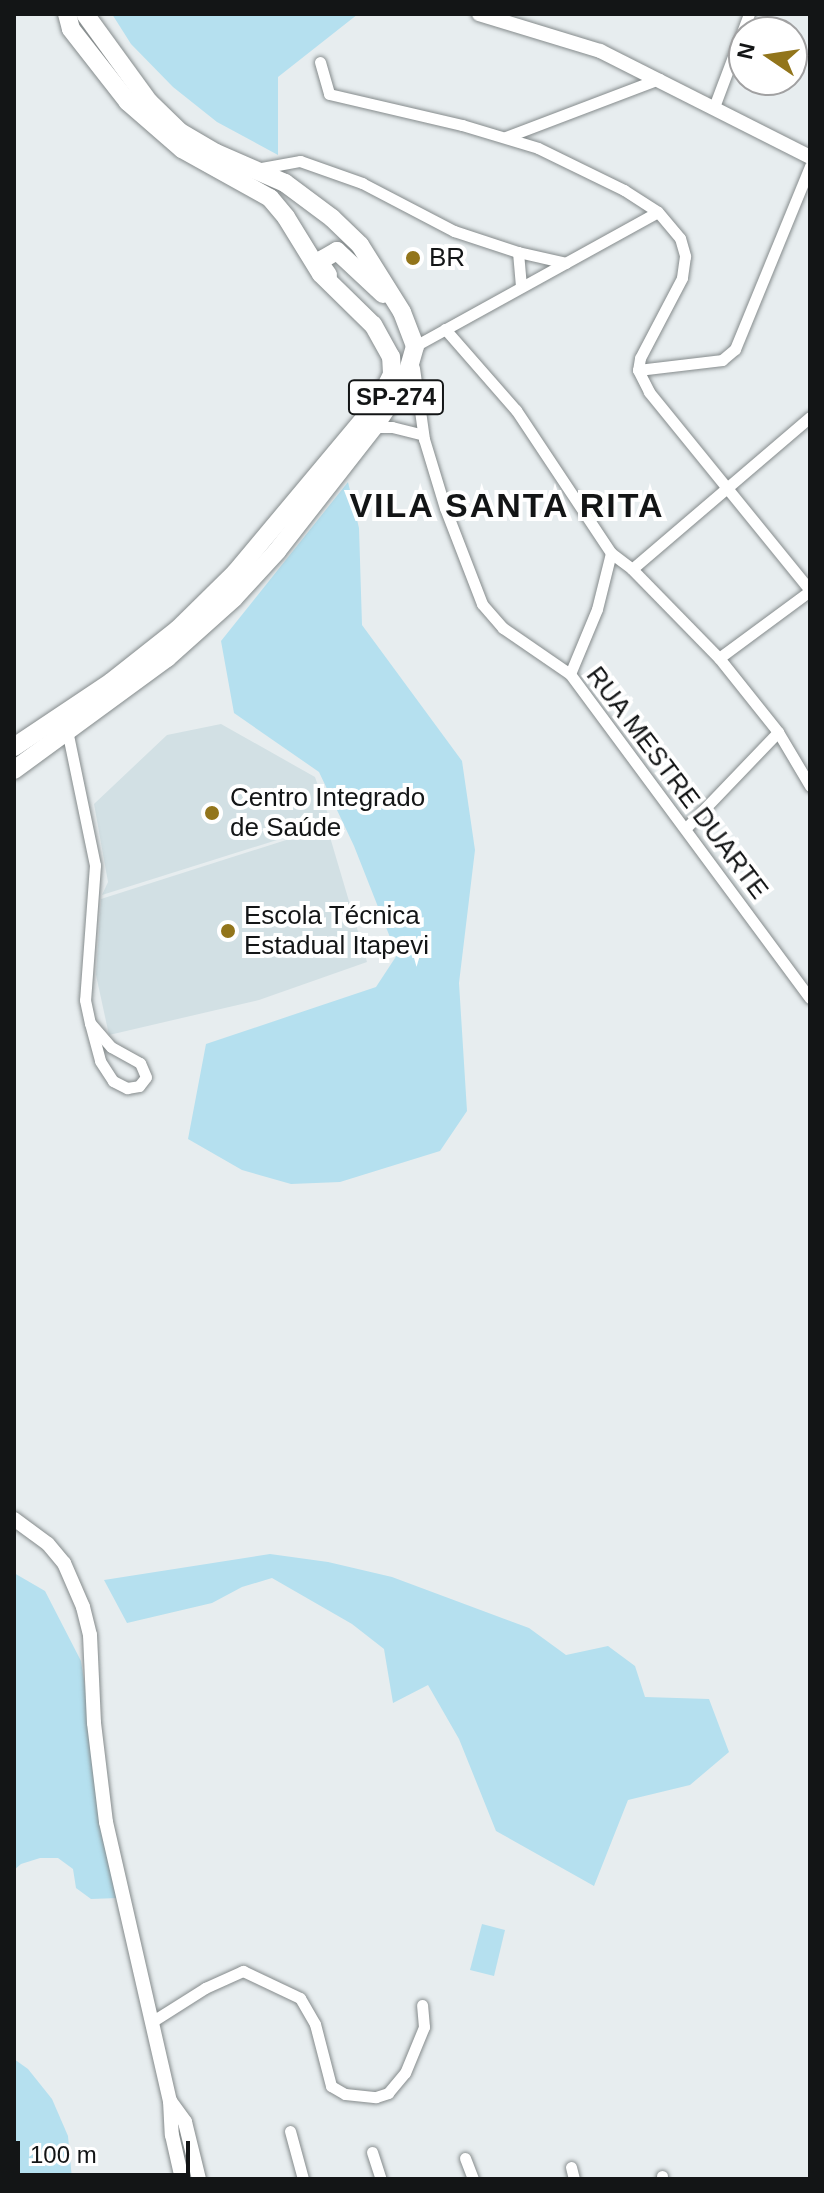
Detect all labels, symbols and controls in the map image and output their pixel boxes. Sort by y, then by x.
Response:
north arrow [728,16,808,96]
text: N [732,40,760,61]
place label: BR [429,242,465,274]
marker: BR [404,249,422,267]
road number: SP-274 [346,377,446,417]
district label: VILA SANTA RITA [348,486,666,526]
street label: RUA MESTRE DUARTE [579,660,775,906]
place label: Centro Integrado de Saúde [230,782,425,844]
marker: Centro Integrado de Saúde [201,802,223,824]
place label: Escola Técnica Estadual Itapevi [244,900,429,962]
marker: Escola Técnica Estadual Itapevi [219,922,237,940]
scale bar [20,2125,194,2175]
text: 100 m [30,2141,97,2168]

